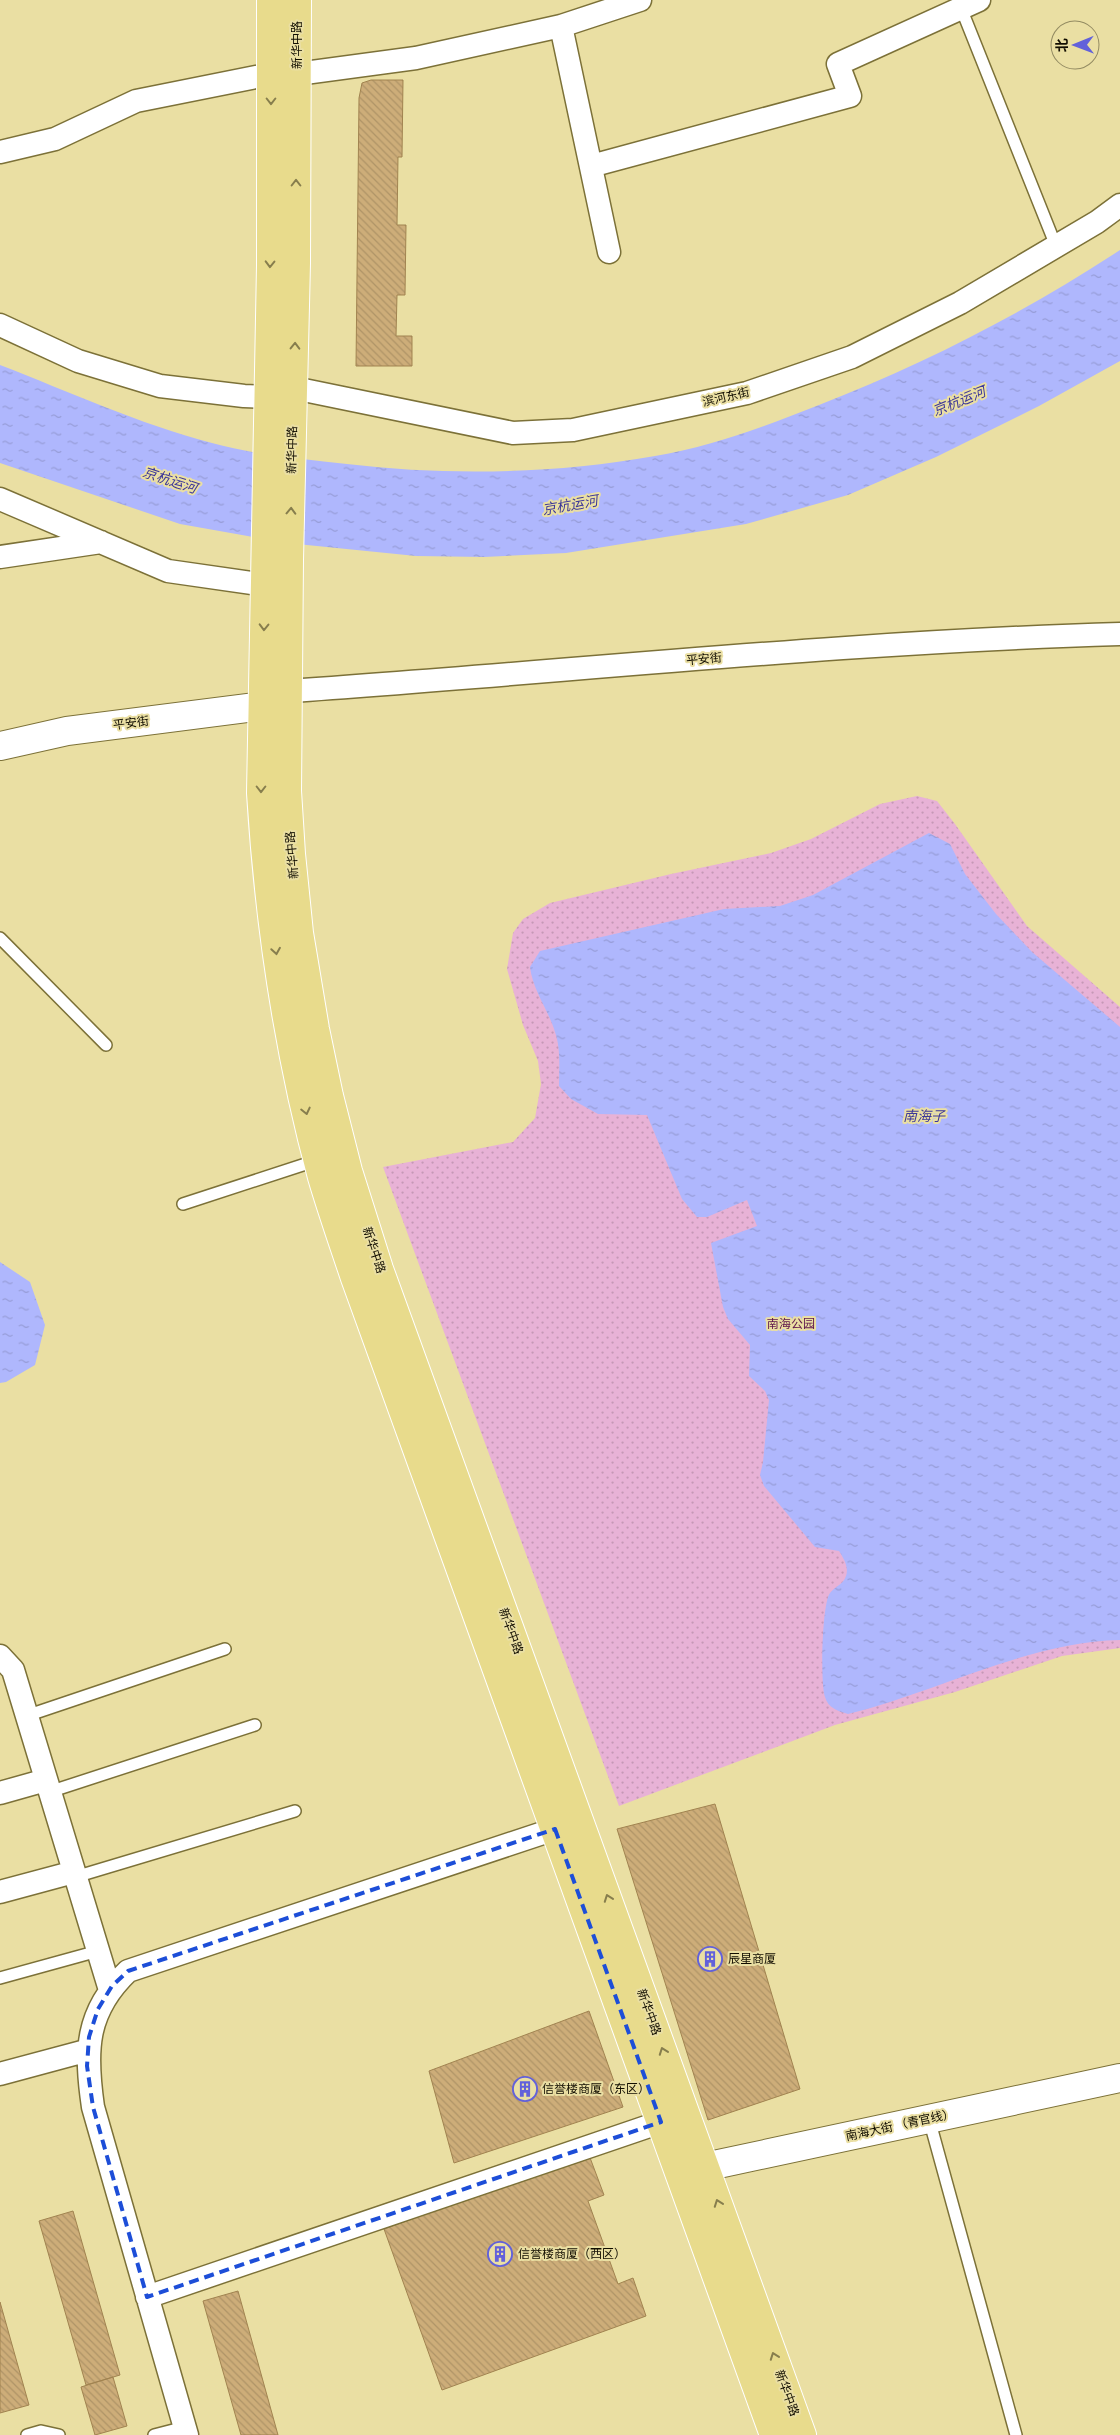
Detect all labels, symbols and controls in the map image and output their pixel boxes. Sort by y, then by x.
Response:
north arrow [1050,20,1100,70]
street label: 新华中路 [290,21,304,69]
text: 北 [1054,38,1070,52]
one-way arrow [266,98,276,105]
one-way arrow [291,179,301,187]
one-way arrow [265,260,276,268]
one-way arrow [289,341,300,349]
water label: 京杭运河 [930,382,991,419]
street label: 滨河东街 [701,385,751,409]
street label: 新华中路 [285,426,299,474]
water label: 京杭运河 [141,464,202,497]
water label: 京杭运河 [541,492,602,518]
one-way arrow [285,507,296,515]
one-way arrow [259,623,269,631]
street label: 平安街 [685,650,723,668]
street label: 平安街 [112,714,150,732]
one-way arrow [256,785,267,793]
street label: 新华中路 [283,830,301,880]
one-way arrow [271,947,281,955]
one-way arrow [300,1106,311,1115]
water label: 南海子 [903,1108,946,1124]
street label: 新华中路 [360,1225,388,1275]
park label: 南海公园 [767,1317,815,1331]
street label: 新华中路 [496,1606,526,1656]
one-way arrow [604,1894,614,1902]
building icon: 辰星商厦 [697,1946,723,1972]
place label: 辰星商厦 [728,1952,776,1966]
street label: 新华中路 [634,1987,664,2037]
one-way arrow [659,2047,669,2055]
building icon: 信誉楼商厦（东区） [512,2076,538,2102]
place label: 信誉楼商厦（东区） [542,2082,650,2096]
street label: 南海大街 （青官线） [844,2107,956,2143]
one-way arrow [714,2200,724,2208]
building icon: 信誉楼商厦（西区） [487,2241,513,2267]
place label: 信誉楼商厦（西区） [518,2247,626,2261]
one-way arrow [770,2352,780,2361]
street label: 新华中路 [772,2368,802,2418]

